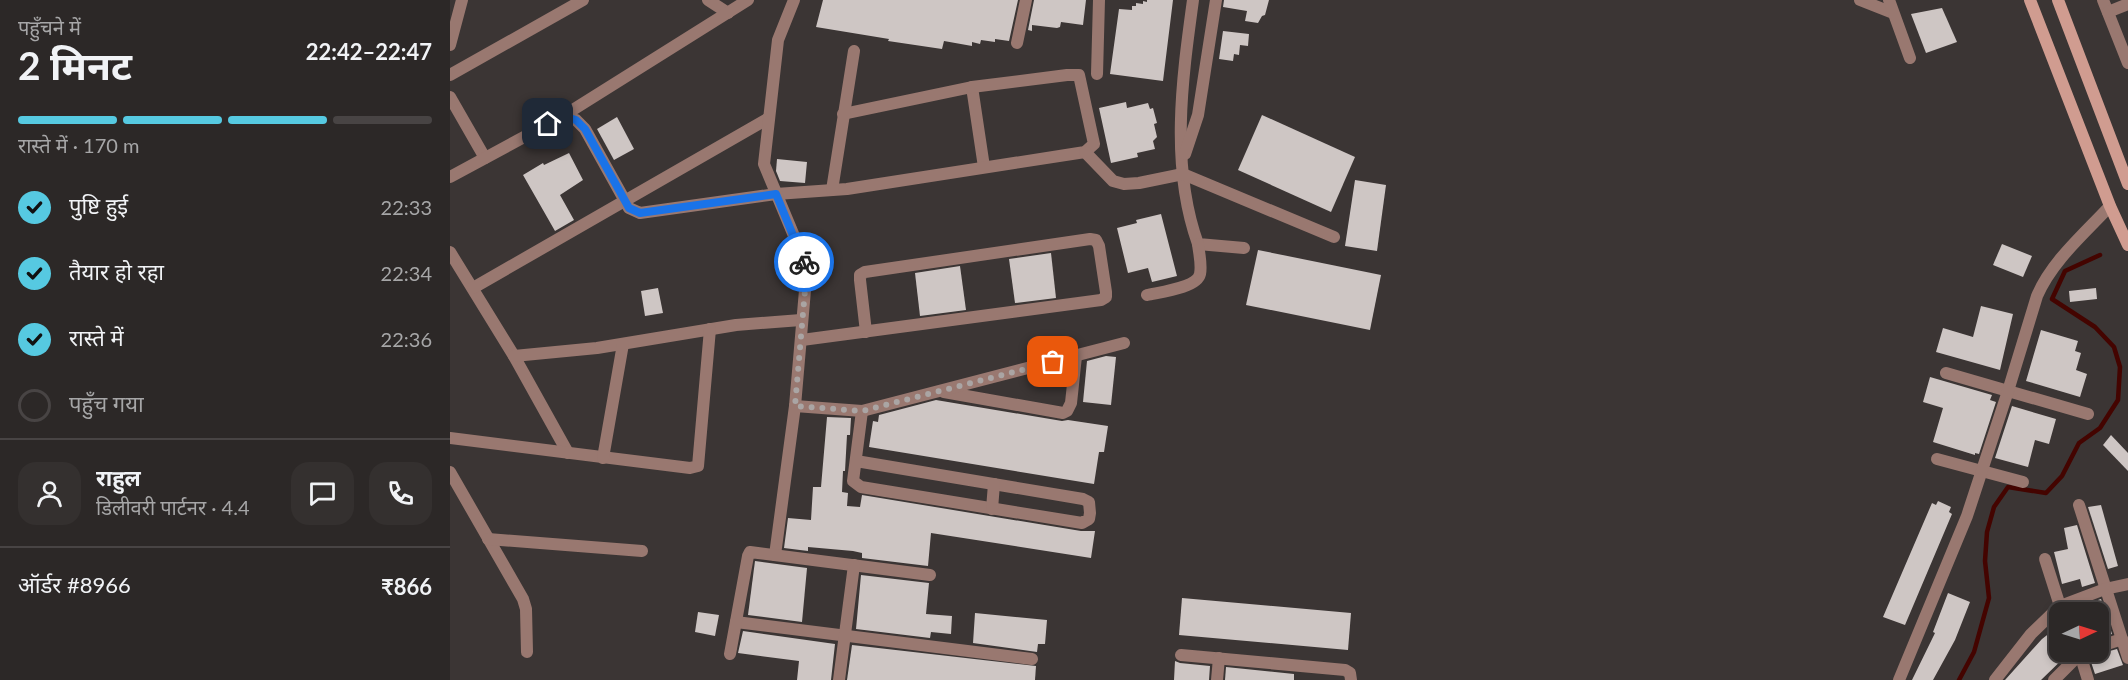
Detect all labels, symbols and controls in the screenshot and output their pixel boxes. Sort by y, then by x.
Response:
text: पहुँचने में [18,15,81,39]
text: 22:42–22:47 [306,38,432,65]
text: 2 मिनट [18,42,132,88]
pin [522,98,573,149]
icon: home [531,107,564,140]
text: रास्ते में · 170 m [18,133,139,157]
icon: check [18,191,51,224]
text: पुष्टि हुई [69,192,128,219]
text: 22:33 [381,195,432,219]
courier [774,232,834,292]
icon: bike [788,246,821,279]
icon: check [18,257,51,290]
text: तैयार हो रहा [69,258,164,285]
text: 22:34 [381,261,432,285]
icon: check [18,323,51,356]
text: रास्ते में [69,324,124,351]
text: 22:36 [381,327,432,351]
pin [1027,336,1078,387]
icon: bag [1036,345,1069,378]
text: पहुँच गया [69,390,144,417]
button: person [18,462,81,525]
button: chat [291,462,354,525]
button: phone [369,462,432,525]
text: राहुल [96,464,141,491]
text: डिलीवरी पार्टनर · 4.4 [96,495,249,519]
text: ऑर्डर #8966 [18,571,131,598]
text: ₹866 [381,573,432,600]
north arrow [2049,602,2109,662]
map controls [2049,602,2109,662]

